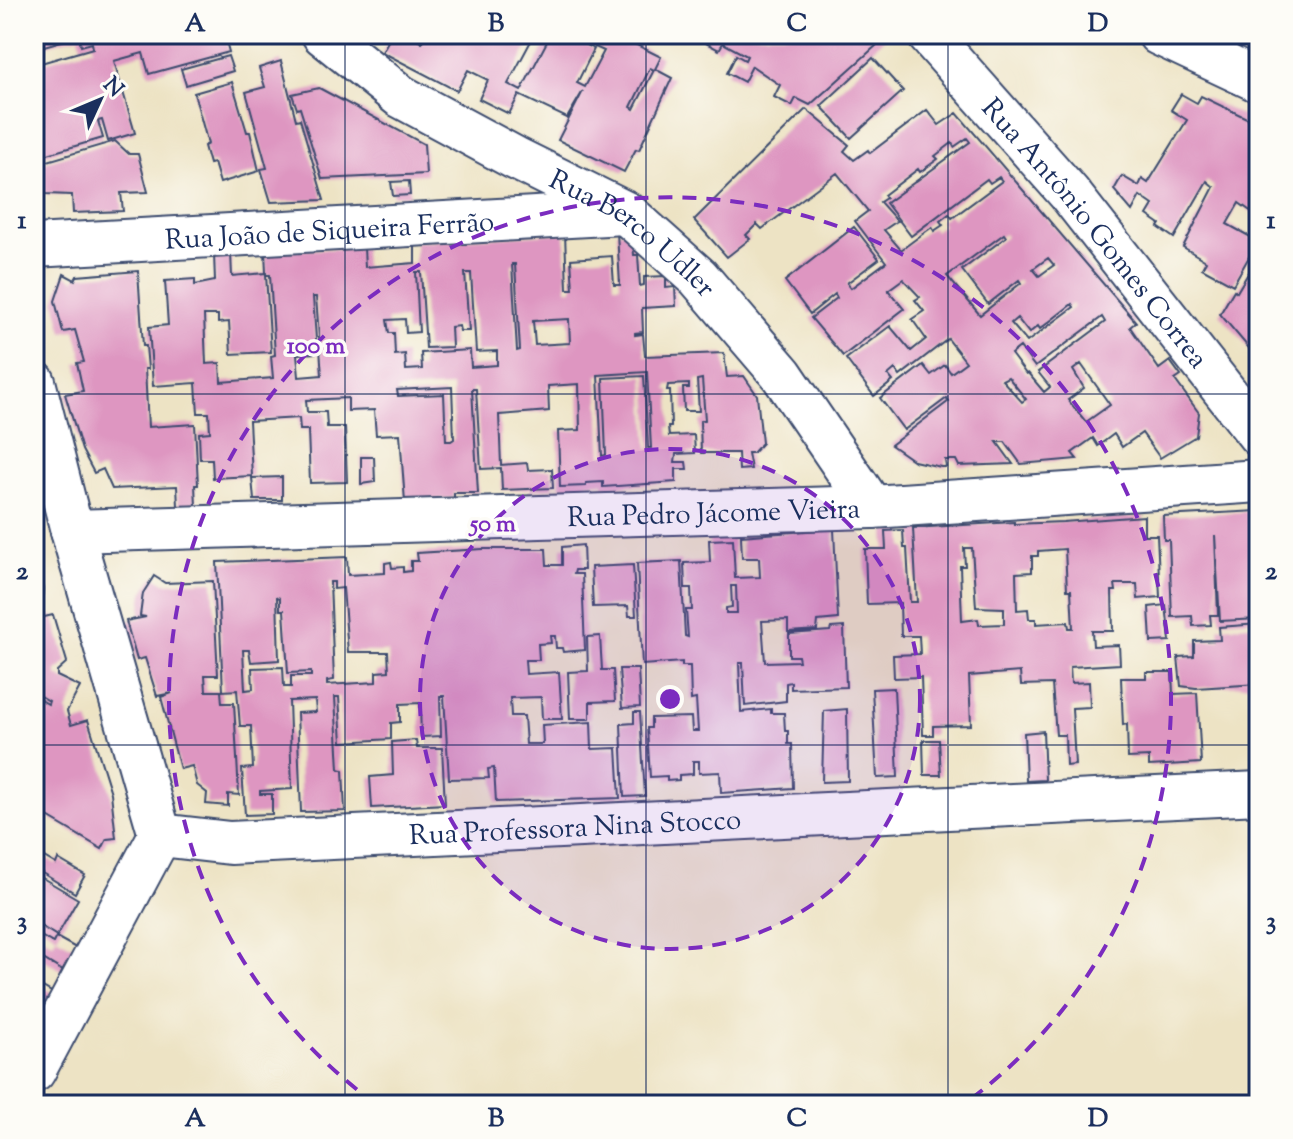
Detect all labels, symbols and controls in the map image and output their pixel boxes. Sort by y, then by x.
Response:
text: A [184,6,206,43]
text: B [488,6,505,43]
text: C [787,6,807,43]
text: D [1088,6,1108,43]
north arrow [60,60,140,140]
text: N [95,71,130,106]
street label: Rua Antônio Gomes Correa [971,90,1216,378]
street label: Rua Berco Udler [542,161,724,307]
text: 1 [18,203,27,240]
street label: Rua João de Siqueira Ferrão [164,203,495,262]
text: 1 [1267,203,1276,240]
text: 100 m [287,330,345,364]
street label: Rua Pedro Jácome Vieira [567,490,861,539]
text: 50 m [468,508,516,542]
text: 2 [16,554,29,591]
text: 2 [1265,554,1278,591]
centre of rings [656,685,684,713]
street label: Rua Professora Nina Stocco [408,801,742,857]
text: 3 [17,904,27,941]
text: 3 [1266,904,1276,941]
text: A [184,1101,206,1138]
text: B [488,1101,505,1138]
text: C [787,1101,807,1138]
text: D [1088,1101,1108,1138]

